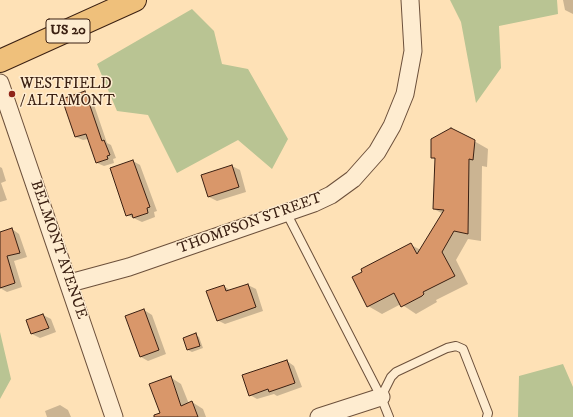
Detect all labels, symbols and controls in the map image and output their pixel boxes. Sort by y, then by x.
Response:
road number: US 20 [46,19,90,43]
place label: WESTFIELD / ALTAMONT [20,76,115,111]
marker: WESTFIELD / ALTAMONT [7,89,17,99]
street label: BELMONT AVENUE [26,178,90,322]
street label: THOMPSON STREET [175,189,325,259]

